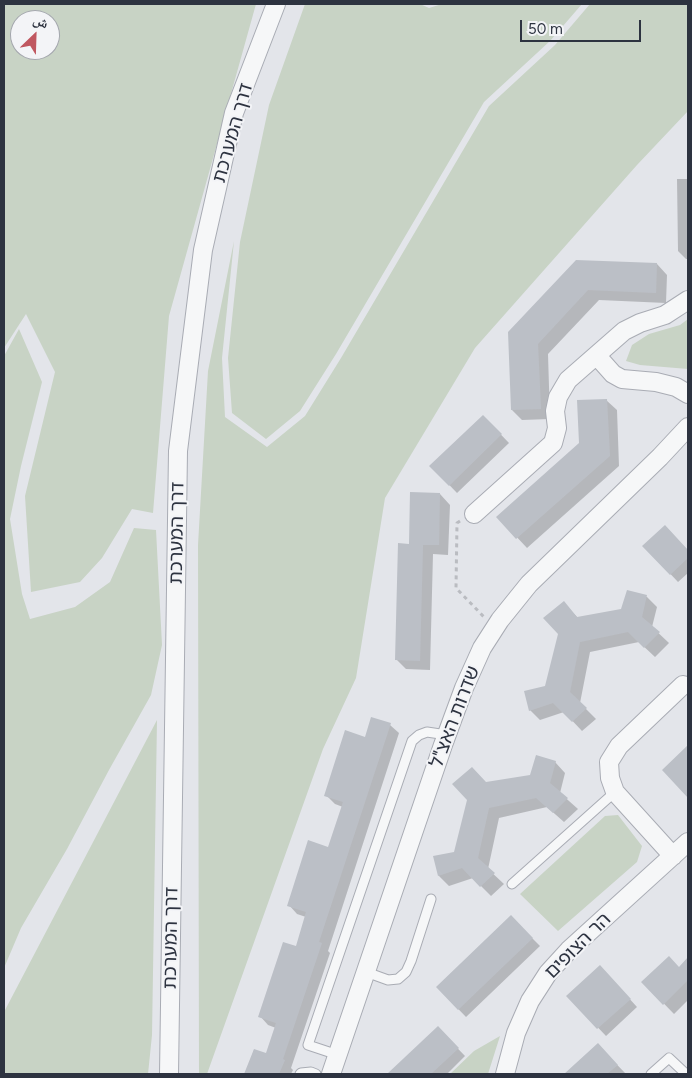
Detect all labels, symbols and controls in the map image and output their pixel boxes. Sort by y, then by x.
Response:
north arrow [10,10,60,60]
scale bar [522,10,643,42]
text: ش [31,11,51,33]
text: 50 m [528,20,563,38]
street label: דרך המערכת [208,81,258,185]
street label: דרך המערכת [165,482,189,584]
street label: שדרות האצ"ל [425,663,485,771]
street label: דרך המערכת [159,887,183,989]
street label: הר הצופים [540,908,616,984]

